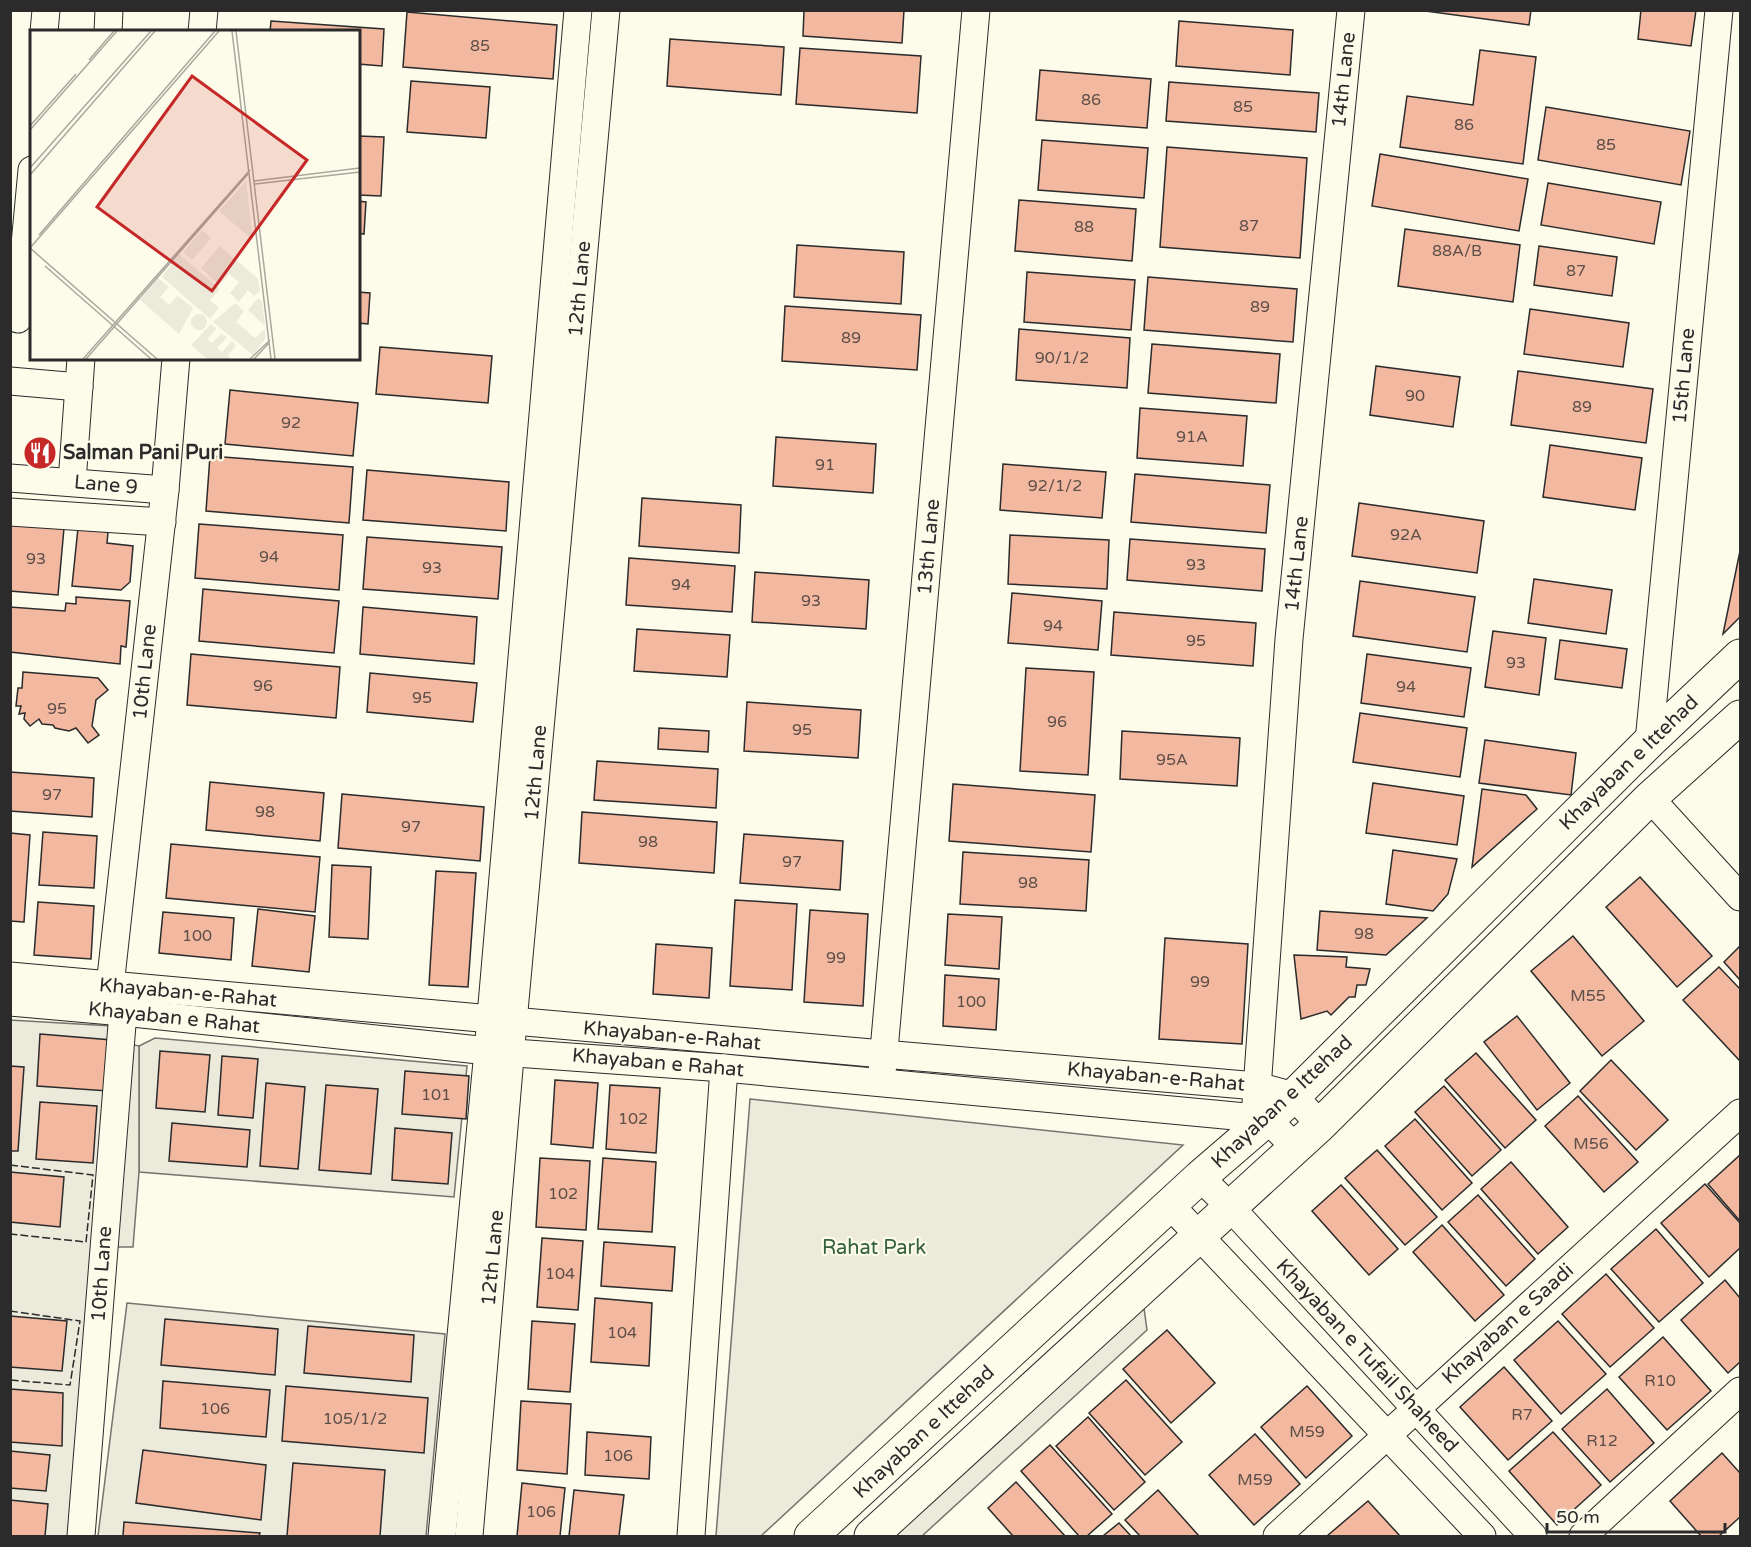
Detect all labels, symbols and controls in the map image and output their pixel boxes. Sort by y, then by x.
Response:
inset map [30,30,360,360]
street label: 14th Lane [1327,31,1361,129]
house number: 85 [470,36,490,56]
house number: 86 [1081,90,1101,110]
house number: 85 [1233,97,1253,117]
house number: 86 [1454,115,1474,135]
house number: 85 [1596,135,1616,155]
house number: 87 [1239,216,1259,236]
house number: 88 [1074,217,1094,237]
street label: 12th Lane [564,240,596,338]
house number: 88A/B [1432,241,1482,261]
house number: 87 [1566,261,1586,281]
house number: 89 [1250,297,1270,317]
street label: 15th Lane [1668,327,1700,425]
house number: 89 [841,328,861,348]
house number: 90/1/2 [1035,348,1089,368]
house number: 90 [1405,386,1425,406]
house number: 89 [1572,397,1592,417]
house number: 92 [281,413,301,433]
house number: 91A [1176,427,1208,447]
restaurant icon: Salman Pani Puri [22,435,58,471]
place label: Salman Pani Puri [63,441,223,465]
house number: 91 [815,455,835,475]
street label: Lane 9 [73,470,139,500]
house number: 92/1/2 [1028,476,1082,496]
street label: 13th Lane [913,498,945,596]
street label: 14th Lane [1280,515,1314,613]
house number: 92A [1390,525,1422,545]
house number: 94 [259,547,279,567]
house number: 93 [26,549,46,569]
house number: 93 [1186,555,1206,575]
house number: 93 [422,558,442,578]
house number: 94 [671,575,691,595]
house number: 93 [801,591,821,611]
house number: 94 [1043,616,1063,636]
street label: 10th Lane [128,623,162,721]
house number: 95 [1186,631,1206,651]
house number: 93 [1506,653,1526,673]
house number: 96 [253,676,273,696]
house number: 94 [1396,677,1416,697]
house number: 95 [412,688,432,708]
street label: Khayaban e Ittehad [1554,690,1704,836]
house number: 95 [47,699,67,719]
house number: 96 [1047,712,1067,732]
house number: 95 [792,720,812,740]
street label: 12th Lane [520,724,552,822]
house number: 95A [1156,750,1188,770]
house number: 97 [42,785,62,805]
house number: 98 [255,802,275,822]
house number: 97 [401,817,421,837]
house number: 98 [638,832,658,852]
house number: 97 [782,852,802,872]
house number: 98 [1018,873,1038,893]
house number: 98 [1354,924,1374,944]
house number: 100 [182,926,212,946]
house number: 99 [826,948,846,968]
house number: 99 [1190,972,1210,992]
street label: Khayaban-e-Rahat [98,973,278,1013]
house number: M55 [1570,986,1606,1006]
house number: 100 [956,992,986,1012]
street label: Khayaban e Rahat [87,997,261,1039]
street label: Khayaban-e-Rahat [582,1016,762,1056]
street label: Khayaban e Ittehad [1206,1030,1358,1174]
street label: Khayaban e Rahat [571,1044,745,1083]
street label: Khayaban-e-Rahat [1066,1057,1246,1097]
house number: 101 [421,1085,451,1105]
house number: 102 [618,1109,648,1129]
house number: M56 [1573,1134,1609,1154]
house number: 102 [548,1184,578,1204]
street label: 12th Lane [477,1209,509,1307]
street label: 10th Lane [87,1225,117,1323]
park label: Rahat Park [822,1236,926,1260]
street label: Khayaban e Tufail Shaheed [1271,1254,1463,1458]
street label: Khayaban e Saadi [1437,1259,1579,1389]
house number: 104 [545,1264,575,1284]
house number: 104 [607,1323,637,1343]
street label: Khayaban e Ittehad [848,1360,1000,1504]
house number: R10 [1644,1371,1676,1391]
house number: 106 [200,1399,230,1419]
house number: R7 [1511,1405,1533,1425]
house number: 105/1/2 [323,1409,387,1429]
house number: M59 [1289,1422,1325,1442]
house number: R12 [1586,1431,1618,1451]
house number: 106 [603,1446,633,1466]
house number: M59 [1237,1470,1273,1490]
scale bar [1547,1496,1726,1534]
house number: 106 [526,1502,556,1522]
text: 50 m [1556,1506,1600,1528]

